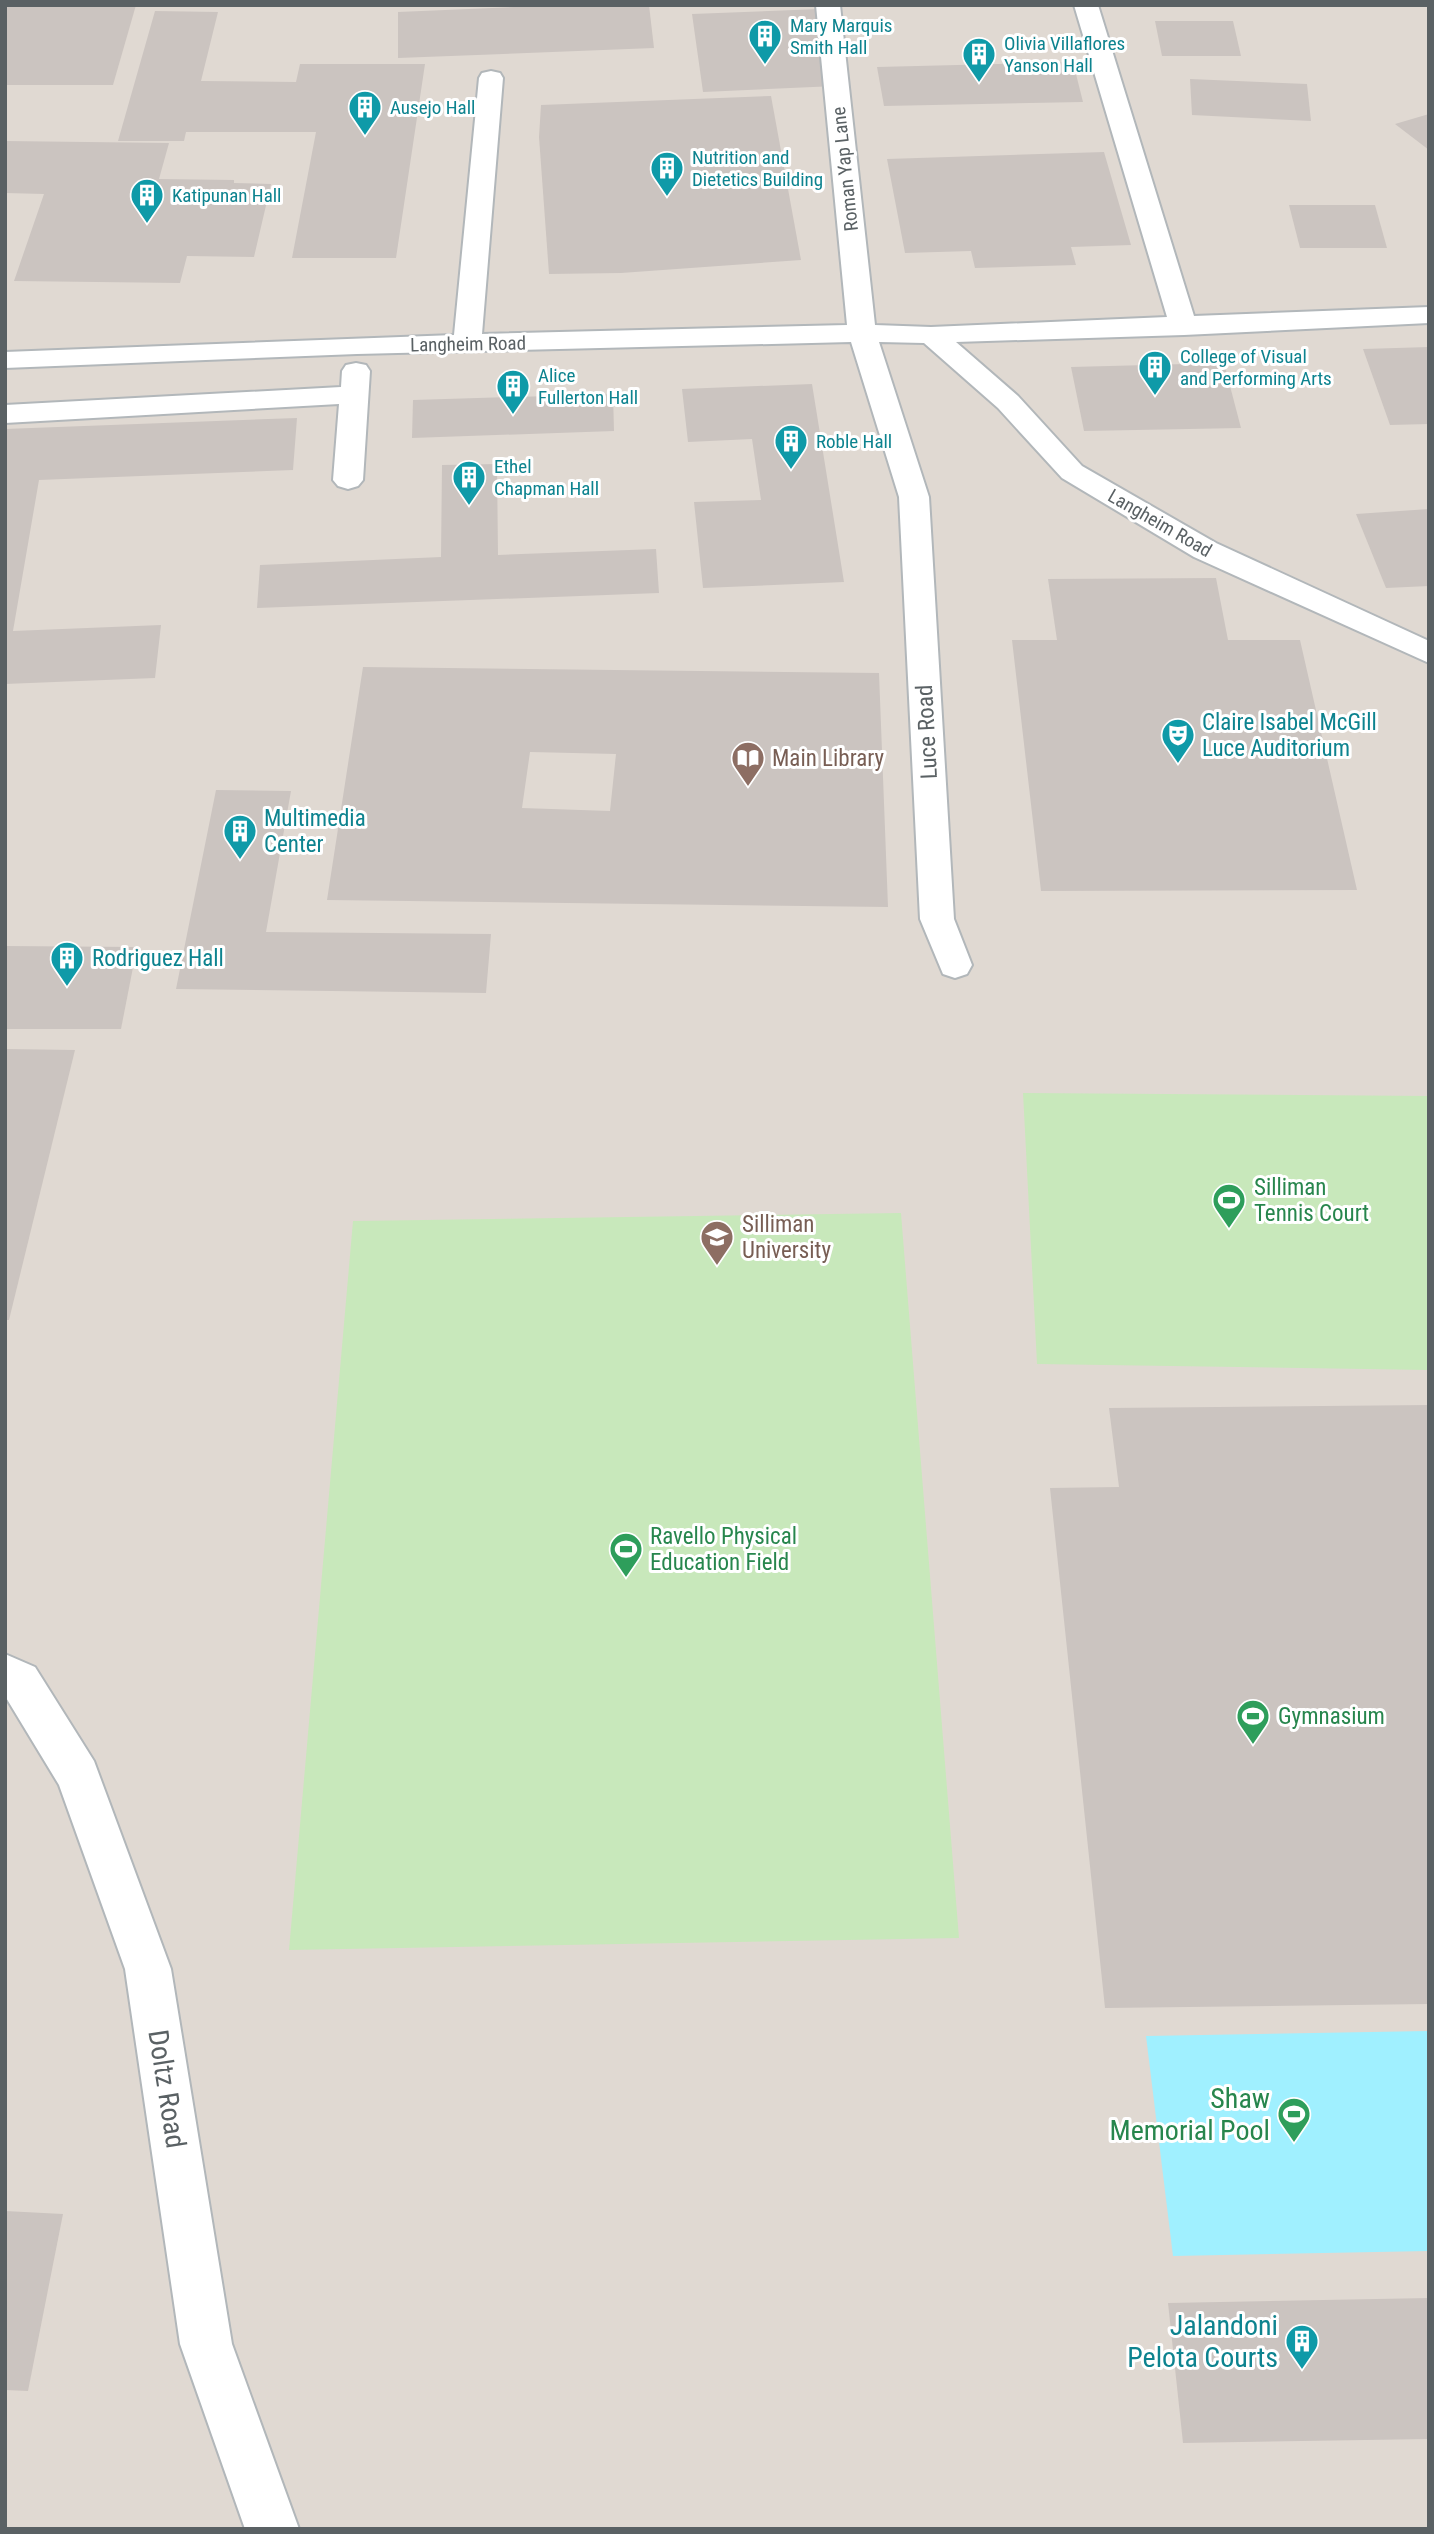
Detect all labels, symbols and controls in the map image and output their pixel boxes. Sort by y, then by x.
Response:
place label: Mary Marquis Smith Hall [790,14,892,59]
building icon: Mary Marquis Smith Hall [746,17,784,66]
place label: Olivia Villaflores Yanson Hall [1004,32,1125,77]
building icon: Olivia Villaflores Yanson Hall [960,35,998,84]
building icon: Ausejo Hall [346,88,384,137]
place label: Ausejo Hall [390,96,475,119]
street label: Roman Yap Lane [827,106,863,232]
place label: Nutrition and Dietetics Building [692,146,823,191]
building icon: Nutrition and Dietetics Building [648,149,686,198]
building icon: Katipunan Hall [128,176,166,225]
place label: Katipunan Hall [172,184,281,207]
street label: Langheim Road [410,331,526,357]
place label: College of Visual and Performing Arts [1180,345,1332,390]
building icon: College of Visual and Performing Arts [1136,348,1174,397]
place label: Alice Fullerton Hall [538,364,638,409]
building icon: Alice Fullerton Hall [494,367,532,416]
building icon: Roble Hall [772,422,810,471]
place label: Roble Hall [816,430,892,453]
place label: Ethel Chapman Hall [494,455,599,500]
building icon: Ethel Chapman Hall [450,458,488,507]
street label: Langheim Road [1104,484,1216,562]
street label: Luce Road [911,684,943,780]
place label: Claire Isabel McGill Luce Auditorium [1202,709,1377,762]
theatre icon: Claire Isabel McGill Luce Auditorium [1159,716,1197,765]
library icon: Main Library [729,739,767,788]
place label: Main Library [772,745,884,772]
place label: Multimedia Center [264,805,366,858]
building icon: Multimedia Center [221,812,259,861]
building icon: Rodriguez Hall [48,939,86,988]
place label: Rodriguez Hall [92,945,224,972]
place label: Silliman Tennis Court [1254,1174,1369,1227]
sports icon: Silliman Tennis Court [1210,1181,1248,1230]
place label: Silliman University [742,1211,831,1264]
school or university icon: Silliman University [698,1218,736,1267]
place label: Ravello Physical Education Field [650,1523,797,1576]
sports icon: Ravello Physical Education Field [607,1530,645,1579]
sports icon: Gymnasium [1234,1697,1272,1746]
place label: Gymnasium [1278,1703,1385,1730]
street label: Doltz Road [141,2027,193,2151]
place label: Shaw Memorial Pool [1109,2082,1270,2147]
sports icon: Shaw Memorial Pool [1275,2095,1313,2144]
place label: Jalandoni Pelota Courts [1127,2309,1278,2374]
building icon: Jalandoni Pelota Courts [1283,2322,1321,2371]

